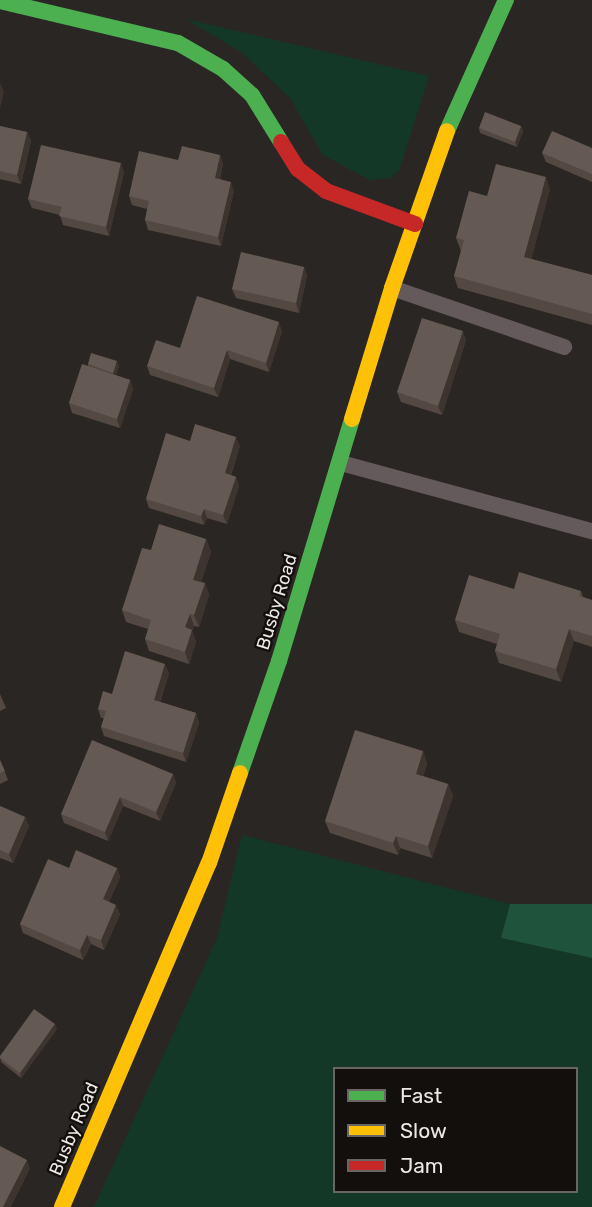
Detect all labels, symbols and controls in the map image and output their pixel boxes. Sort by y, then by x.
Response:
street label: Busby Road [252,551,302,653]
legend [333,1067,578,1193]
street label: Busby Road [45,1079,103,1179]
text: Fast [400,1083,442,1108]
text: Slow [400,1118,447,1143]
text: Jam [400,1153,444,1178]

